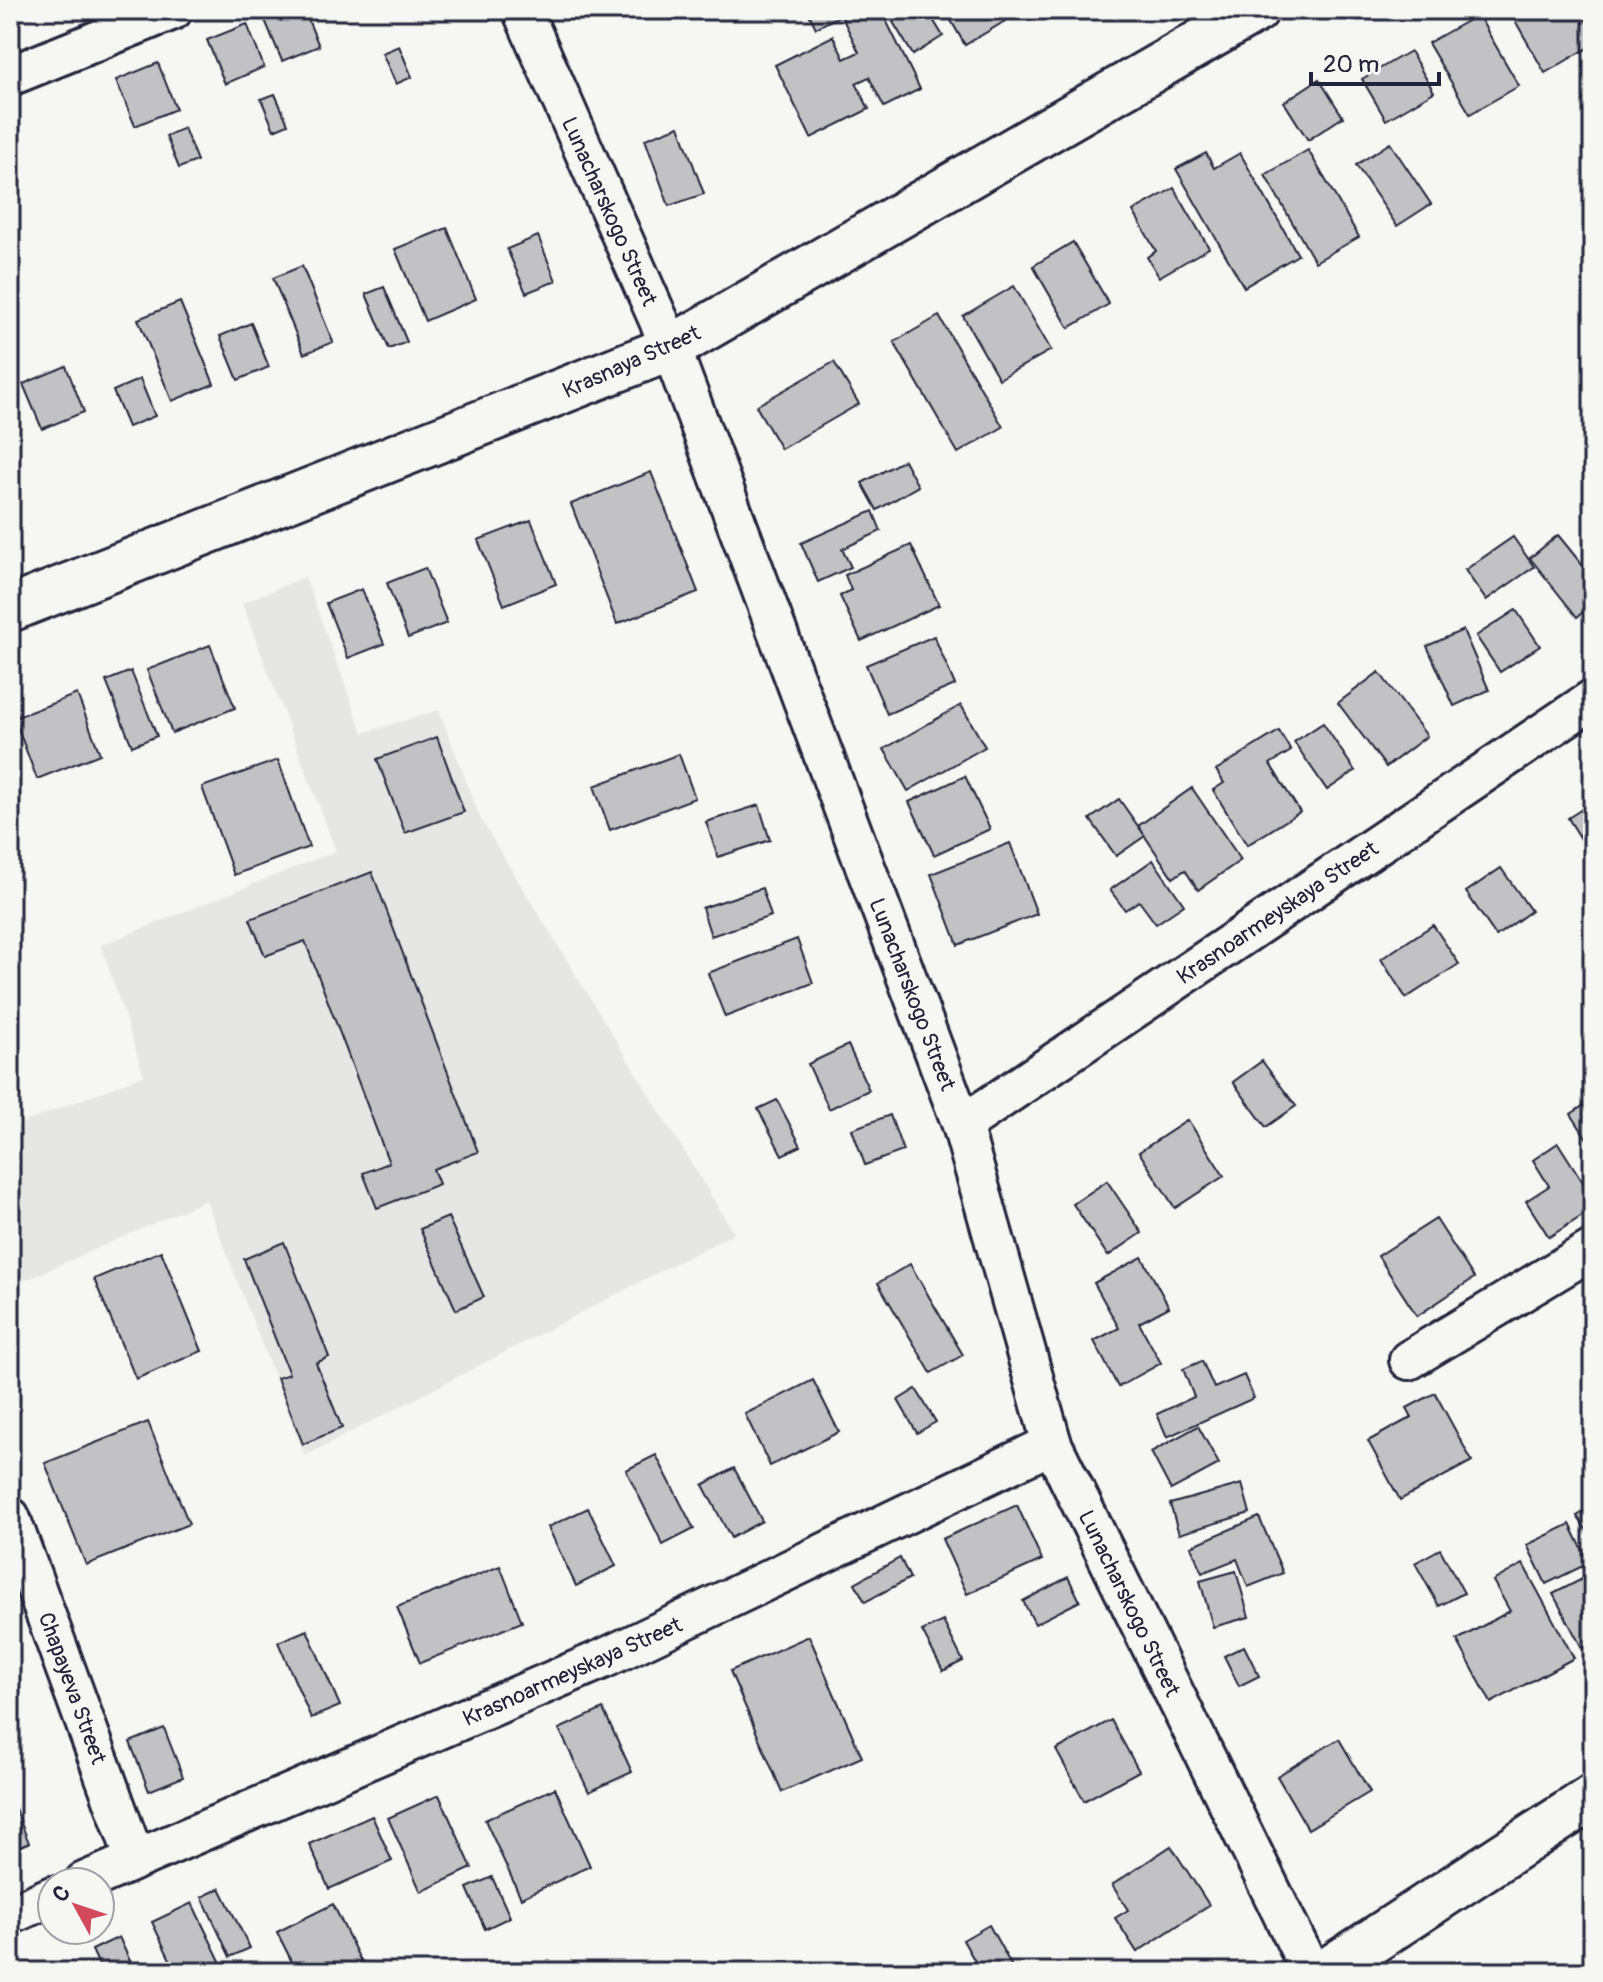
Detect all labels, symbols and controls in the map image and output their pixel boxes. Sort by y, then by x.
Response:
scale bar [1311,36,1439,86]
text: 20 m [1323,50,1379,79]
street label: Lunacharskogo Street [555,113,663,310]
street label: Krasnaya Street [558,319,705,405]
street label: Krasnoarmeyskaya Street [1171,835,1384,991]
street label: Lunacharskogo Street [862,894,962,1095]
street label: Lunacharskogo Street [1072,1506,1186,1701]
street label: Chapayeva Street [32,1609,113,1768]
street label: Krasnoarmeyskaya Street [458,1611,686,1733]
north arrow [36,1866,116,1946]
text: С [46,1879,77,1908]

